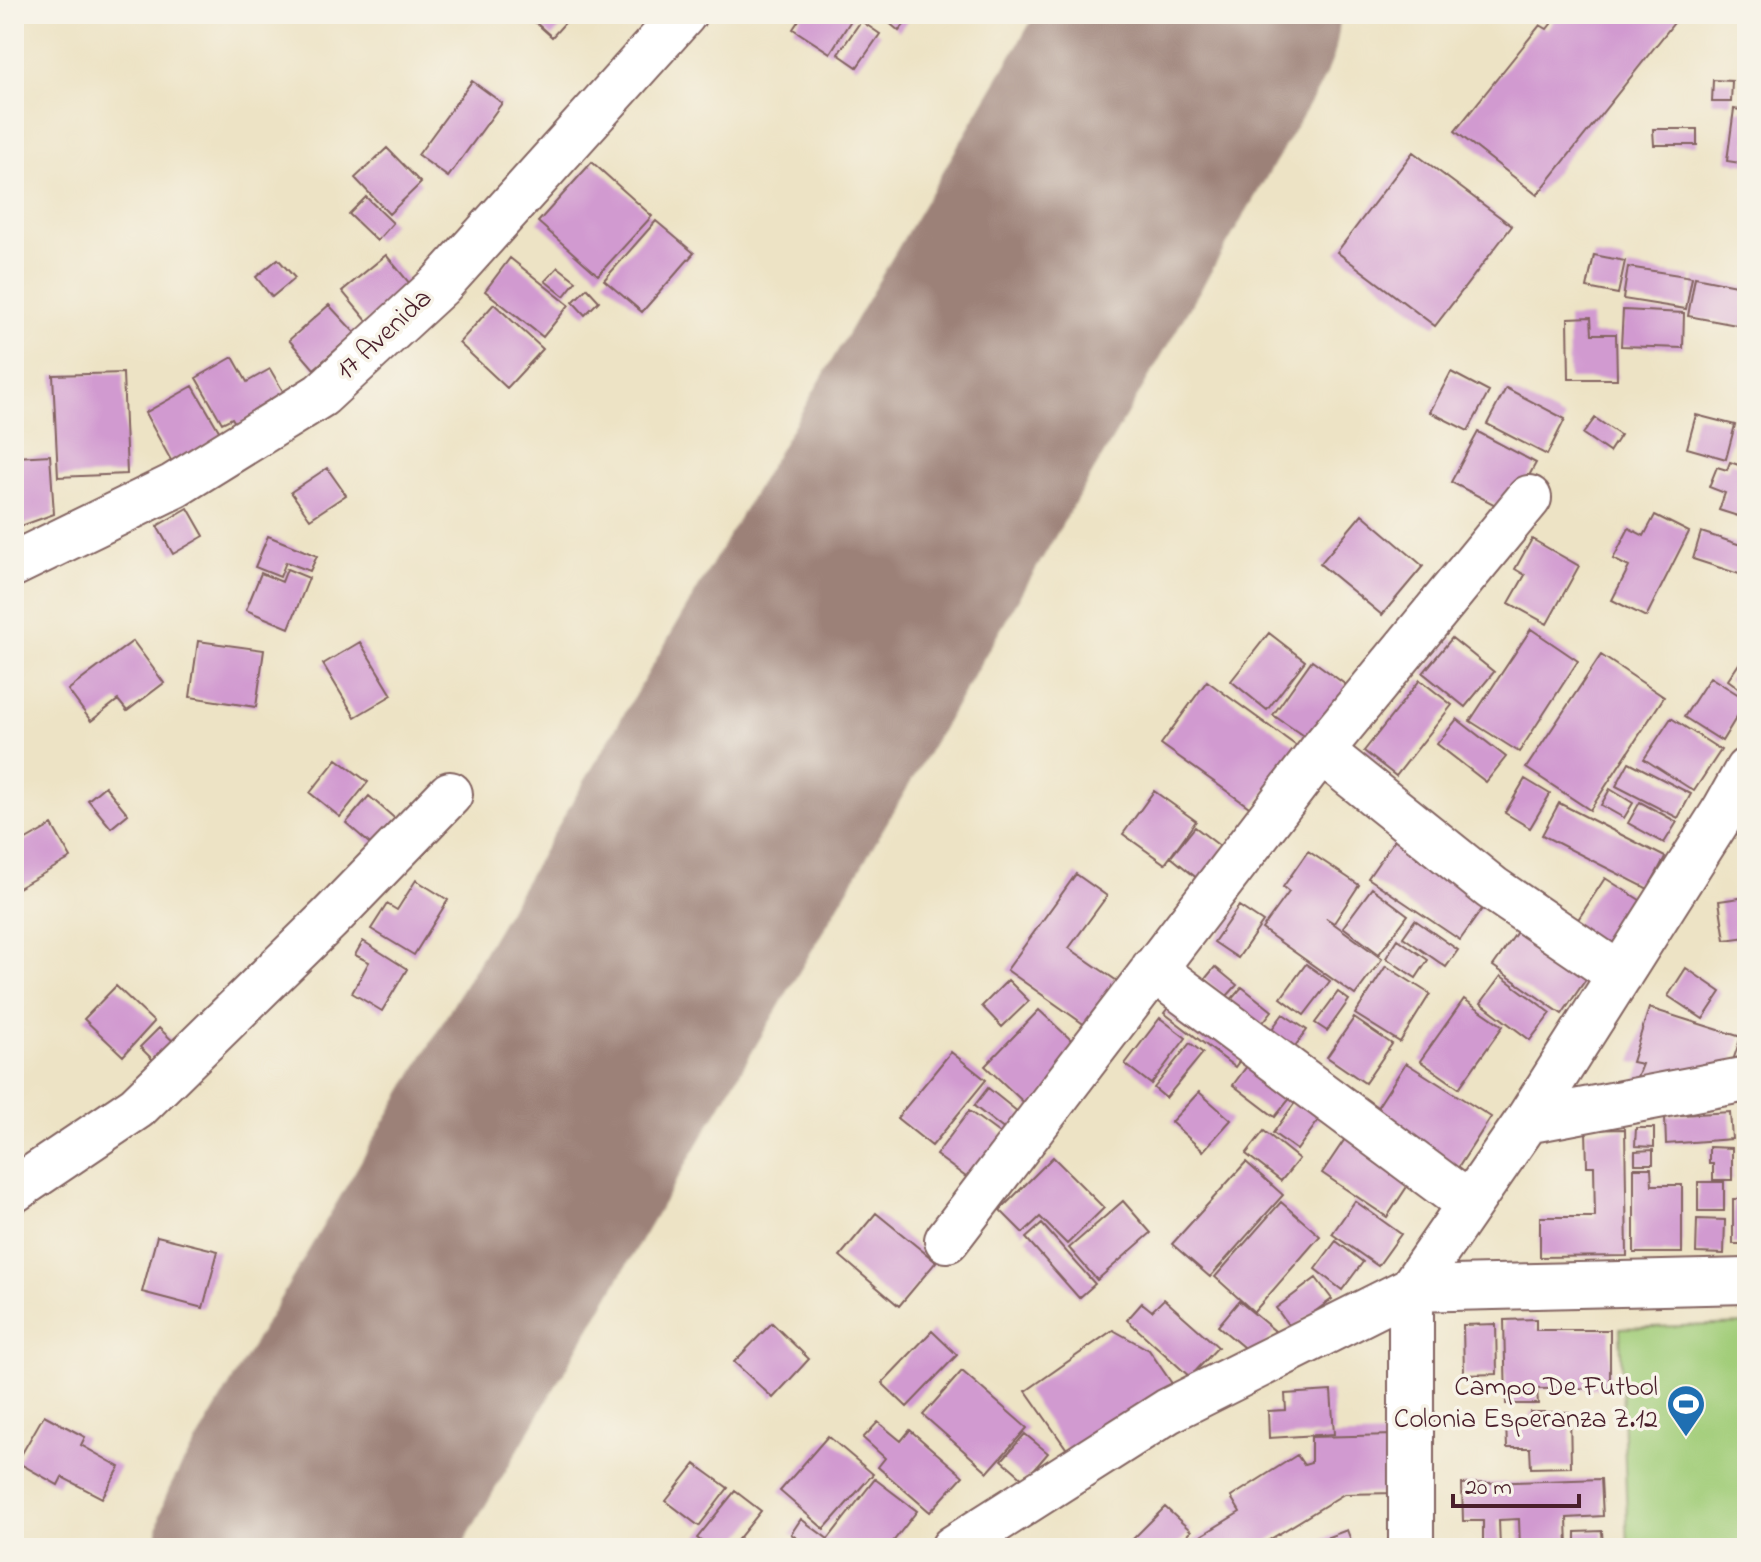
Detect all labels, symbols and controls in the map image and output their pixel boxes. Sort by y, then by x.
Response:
street label: 17 Avenida [328,280,442,390]
place label: Campo De Futbol Colonia Esperanza Z.12 [1394,1368,1658,1441]
sports icon: Campo De Futbol Colonia Esperanza Z.12 [1665,1383,1707,1438]
scale bar [1453,1458,1579,1508]
text: 20 m [1465,1471,1512,1506]

